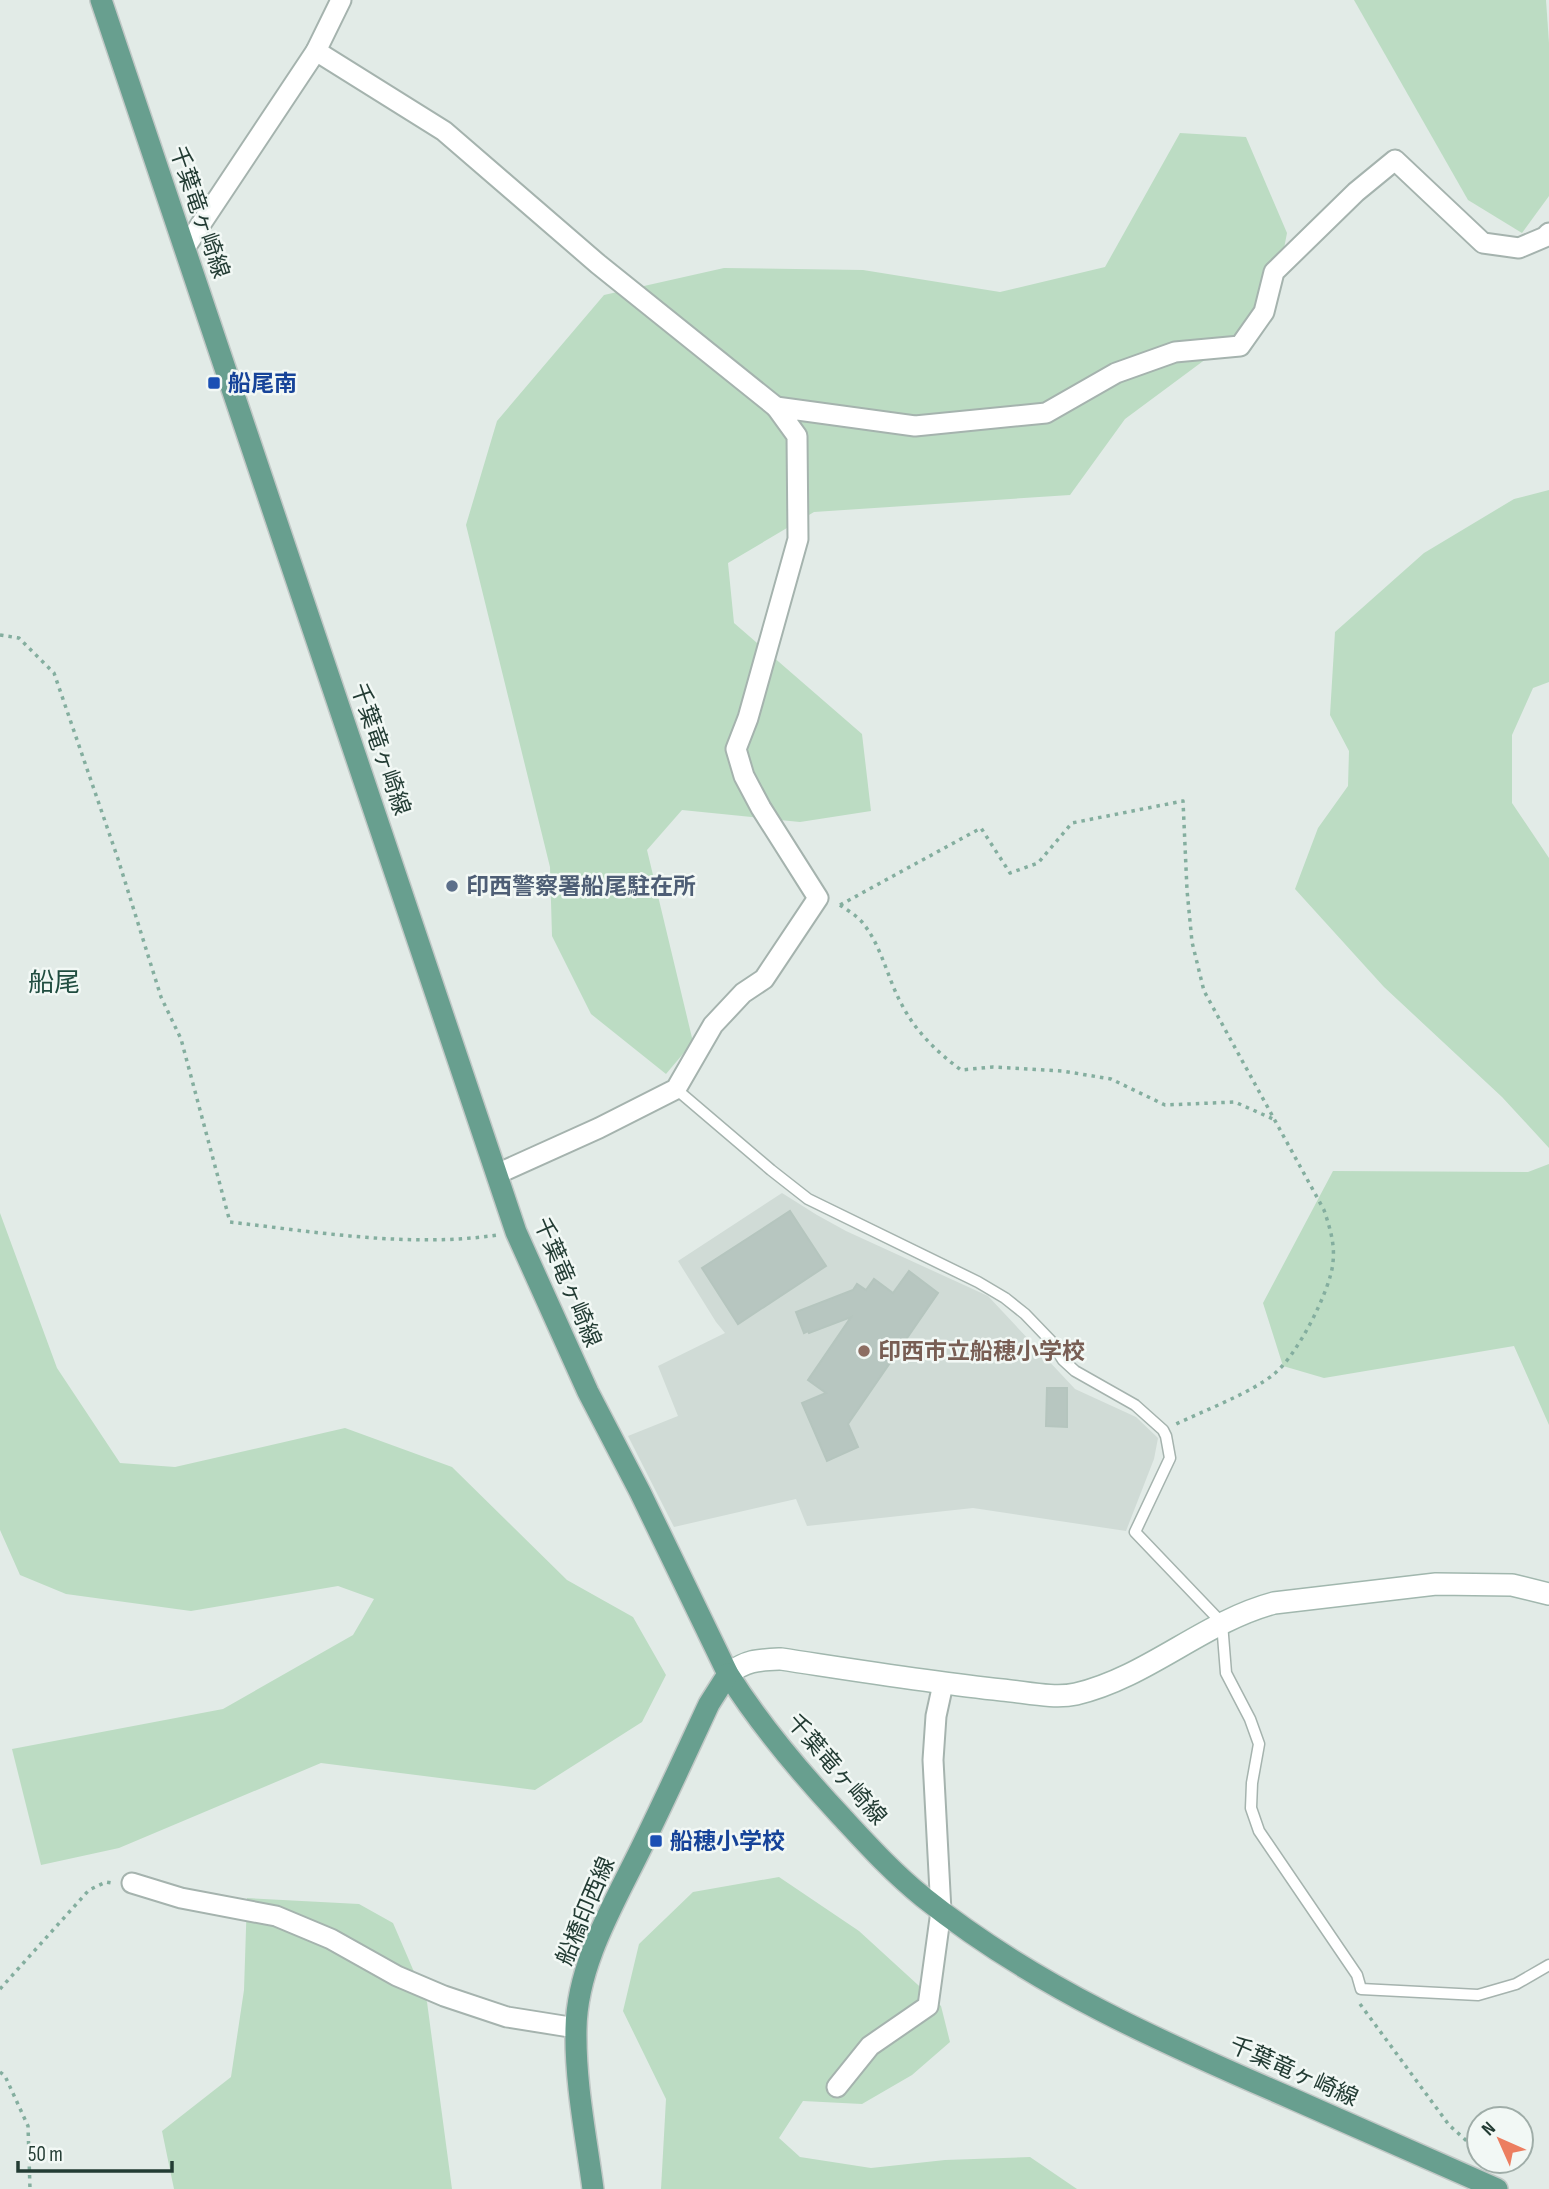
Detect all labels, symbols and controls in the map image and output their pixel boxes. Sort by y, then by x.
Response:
street label: 千葉竜ヶ崎線 [163,143,235,282]
place label: 船尾南 [228,370,297,398]
marker: 船尾南 [206,375,222,391]
street label: 千葉竜ヶ崎線 [344,680,416,819]
place label: 印西警察署船尾駐在所 [466,873,696,901]
marker: 印西警察署船尾駐在所 [444,878,460,894]
district label: 船尾 [28,968,80,999]
street label: 千葉竜ヶ崎線 [527,1213,607,1351]
place label: 印西市立船穂小学校 [878,1338,1085,1366]
marker: 印西市立船穂小学校 [856,1343,872,1359]
street label: 千葉竜ヶ崎線 [780,1708,892,1831]
place label: 船穂小学校 [670,1828,785,1856]
marker: 船穂小学校 [648,1833,664,1849]
street label: 船橋印西線 [551,1853,621,1970]
street label: 千葉竜ヶ崎線 [1225,2031,1362,2113]
north arrow [1465,2105,1535,2175]
text: N [1477,2117,1501,2141]
scale bar [18,2130,172,2174]
text: 50 m [28,2142,63,2167]

